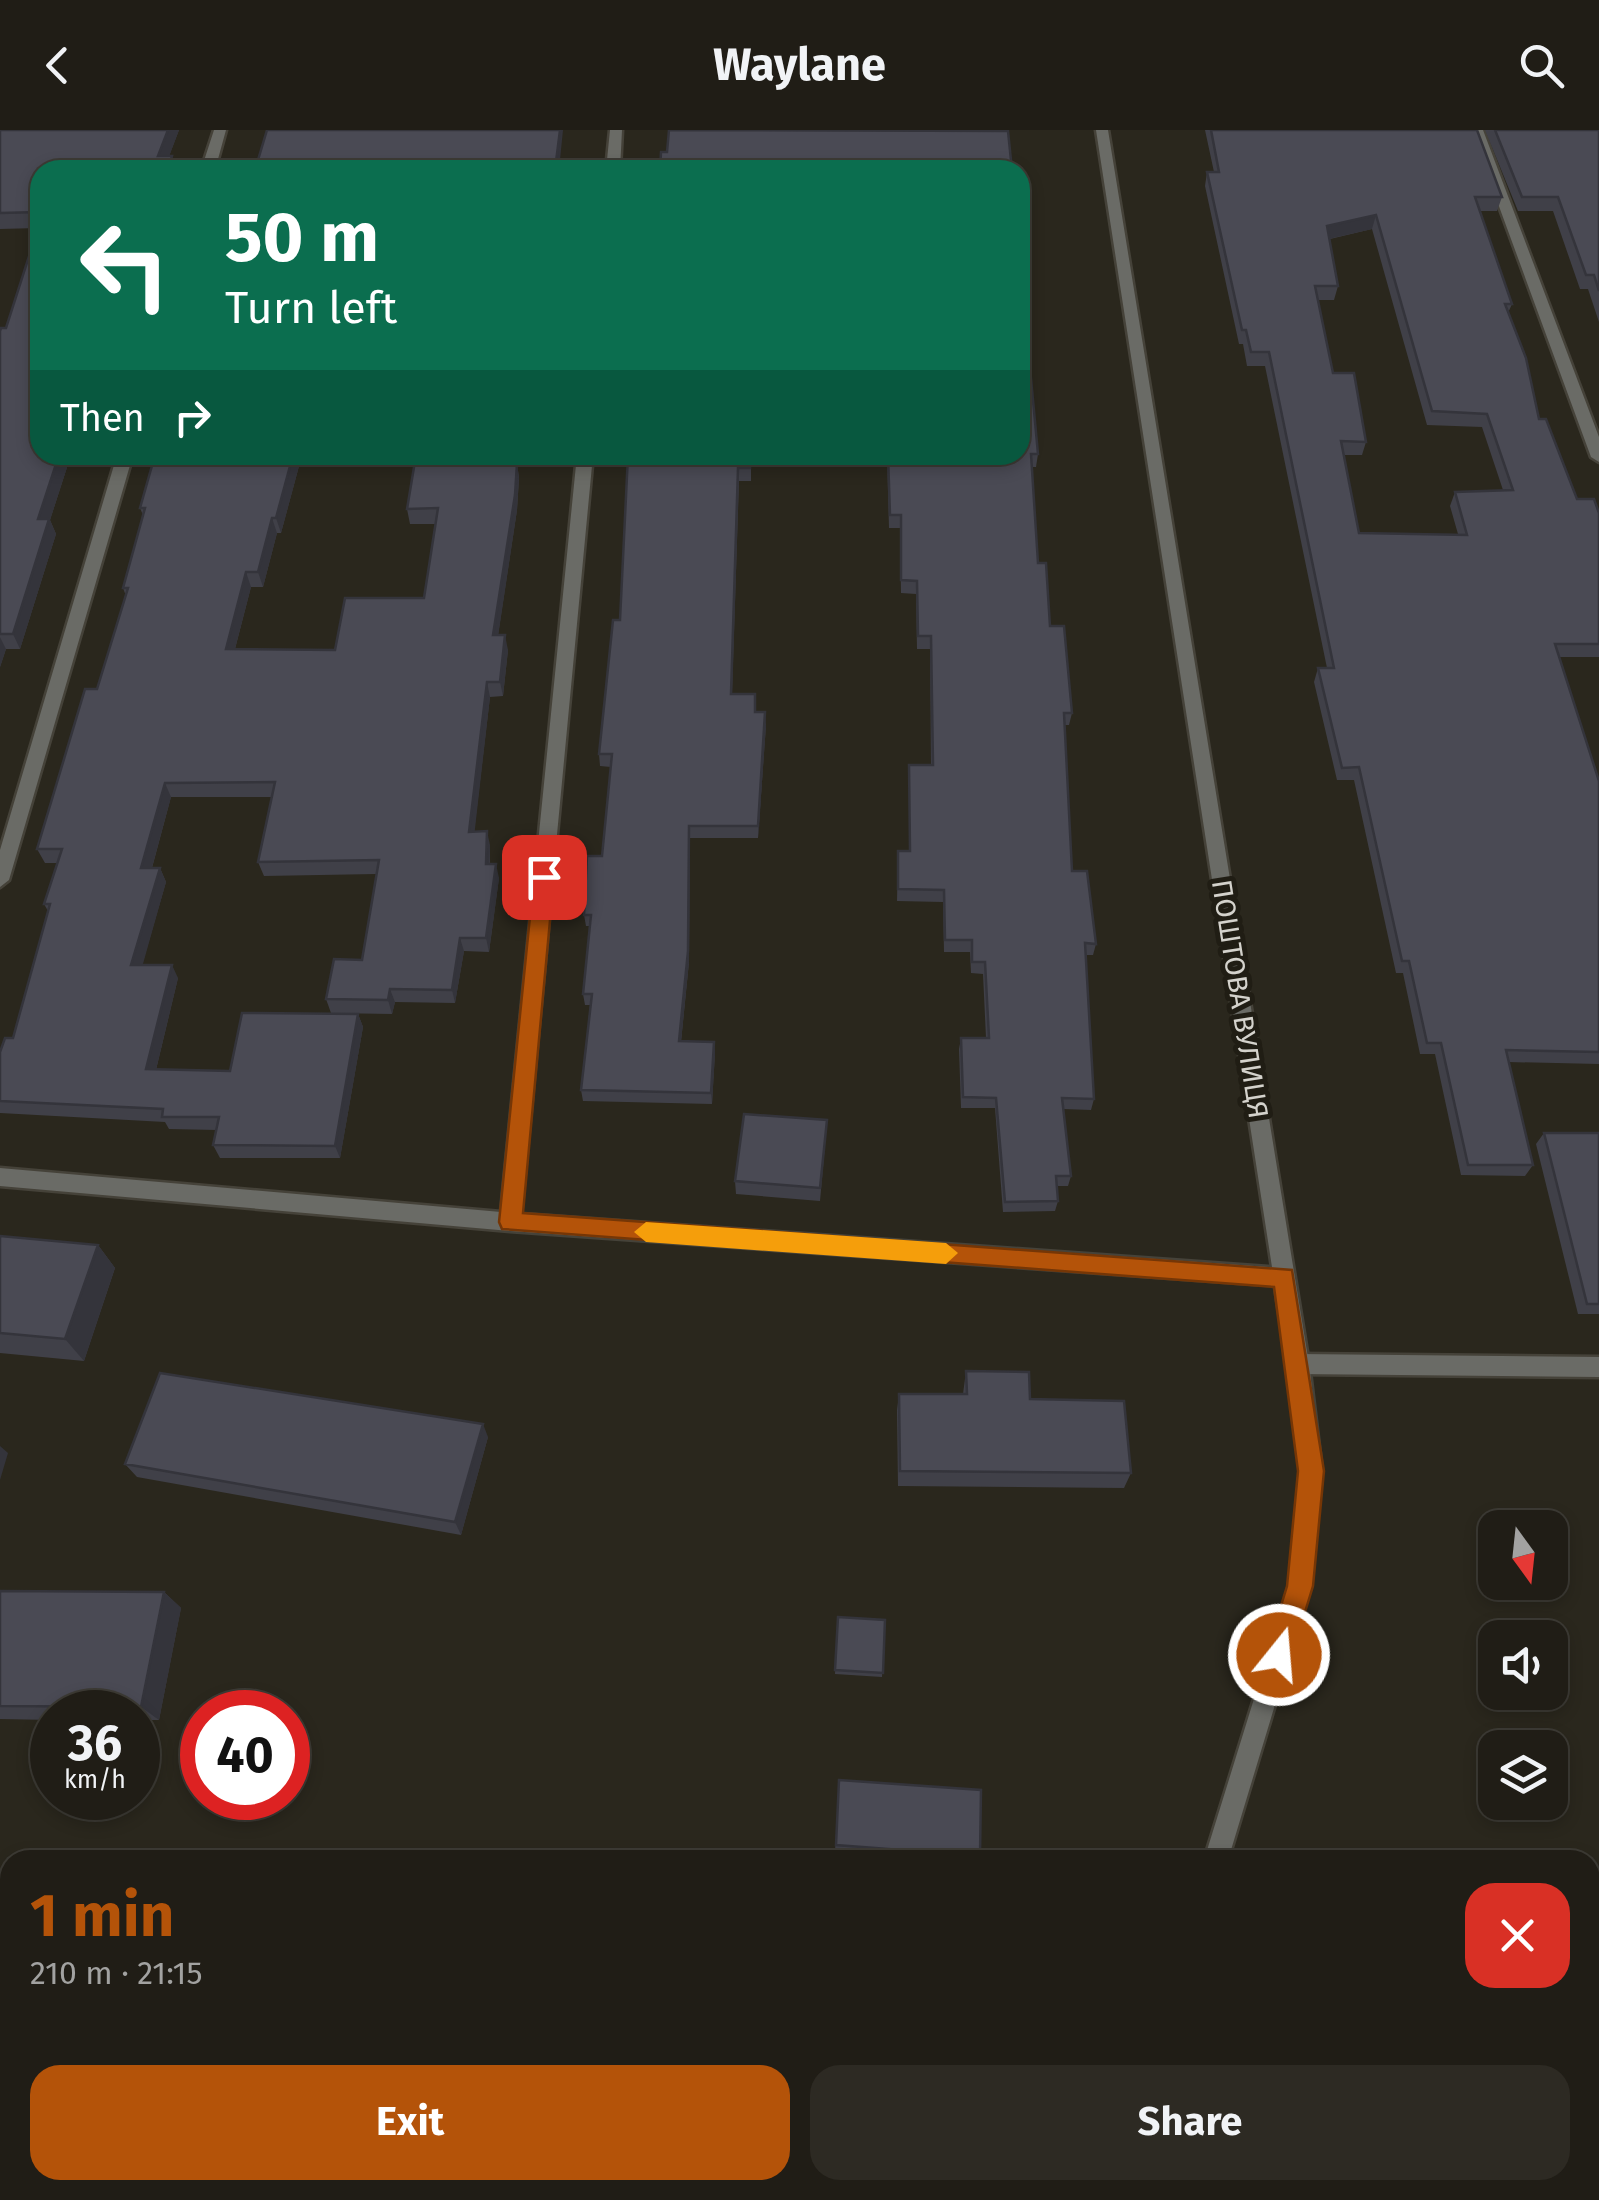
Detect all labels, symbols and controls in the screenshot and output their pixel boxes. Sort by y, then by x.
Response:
icon: back [30,38,85,93]
text: Waylane [713,38,886,92]
icon: search [1514,38,1569,93]
text: 50 m [225,196,379,280]
icon: left [60,200,190,330]
text: Turn left [225,281,397,335]
icon: right [165,390,220,445]
text: Then [60,395,145,441]
pin [502,835,587,920]
icon: arrive [517,850,572,905]
street label: ПОШТОВА ВУЛИЦЯ [1205,877,1275,1121]
north arrow [1478,1510,1568,1600]
map controls [1478,1510,1568,1820]
position arrow [1227,1603,1331,1707]
button: sound [1478,1620,1568,1710]
speed limit sign: 40 [180,1690,310,1820]
text: 36 [68,1713,122,1773]
button: layers [1478,1730,1568,1820]
text: km/h [64,1765,126,1795]
text: 1 min [30,1880,174,1952]
button: close [1465,1883,1570,1988]
text: 210 m · 21:15 [30,1954,202,1992]
button: Exit [30,2065,790,2180]
button: Share [810,2065,1570,2180]

